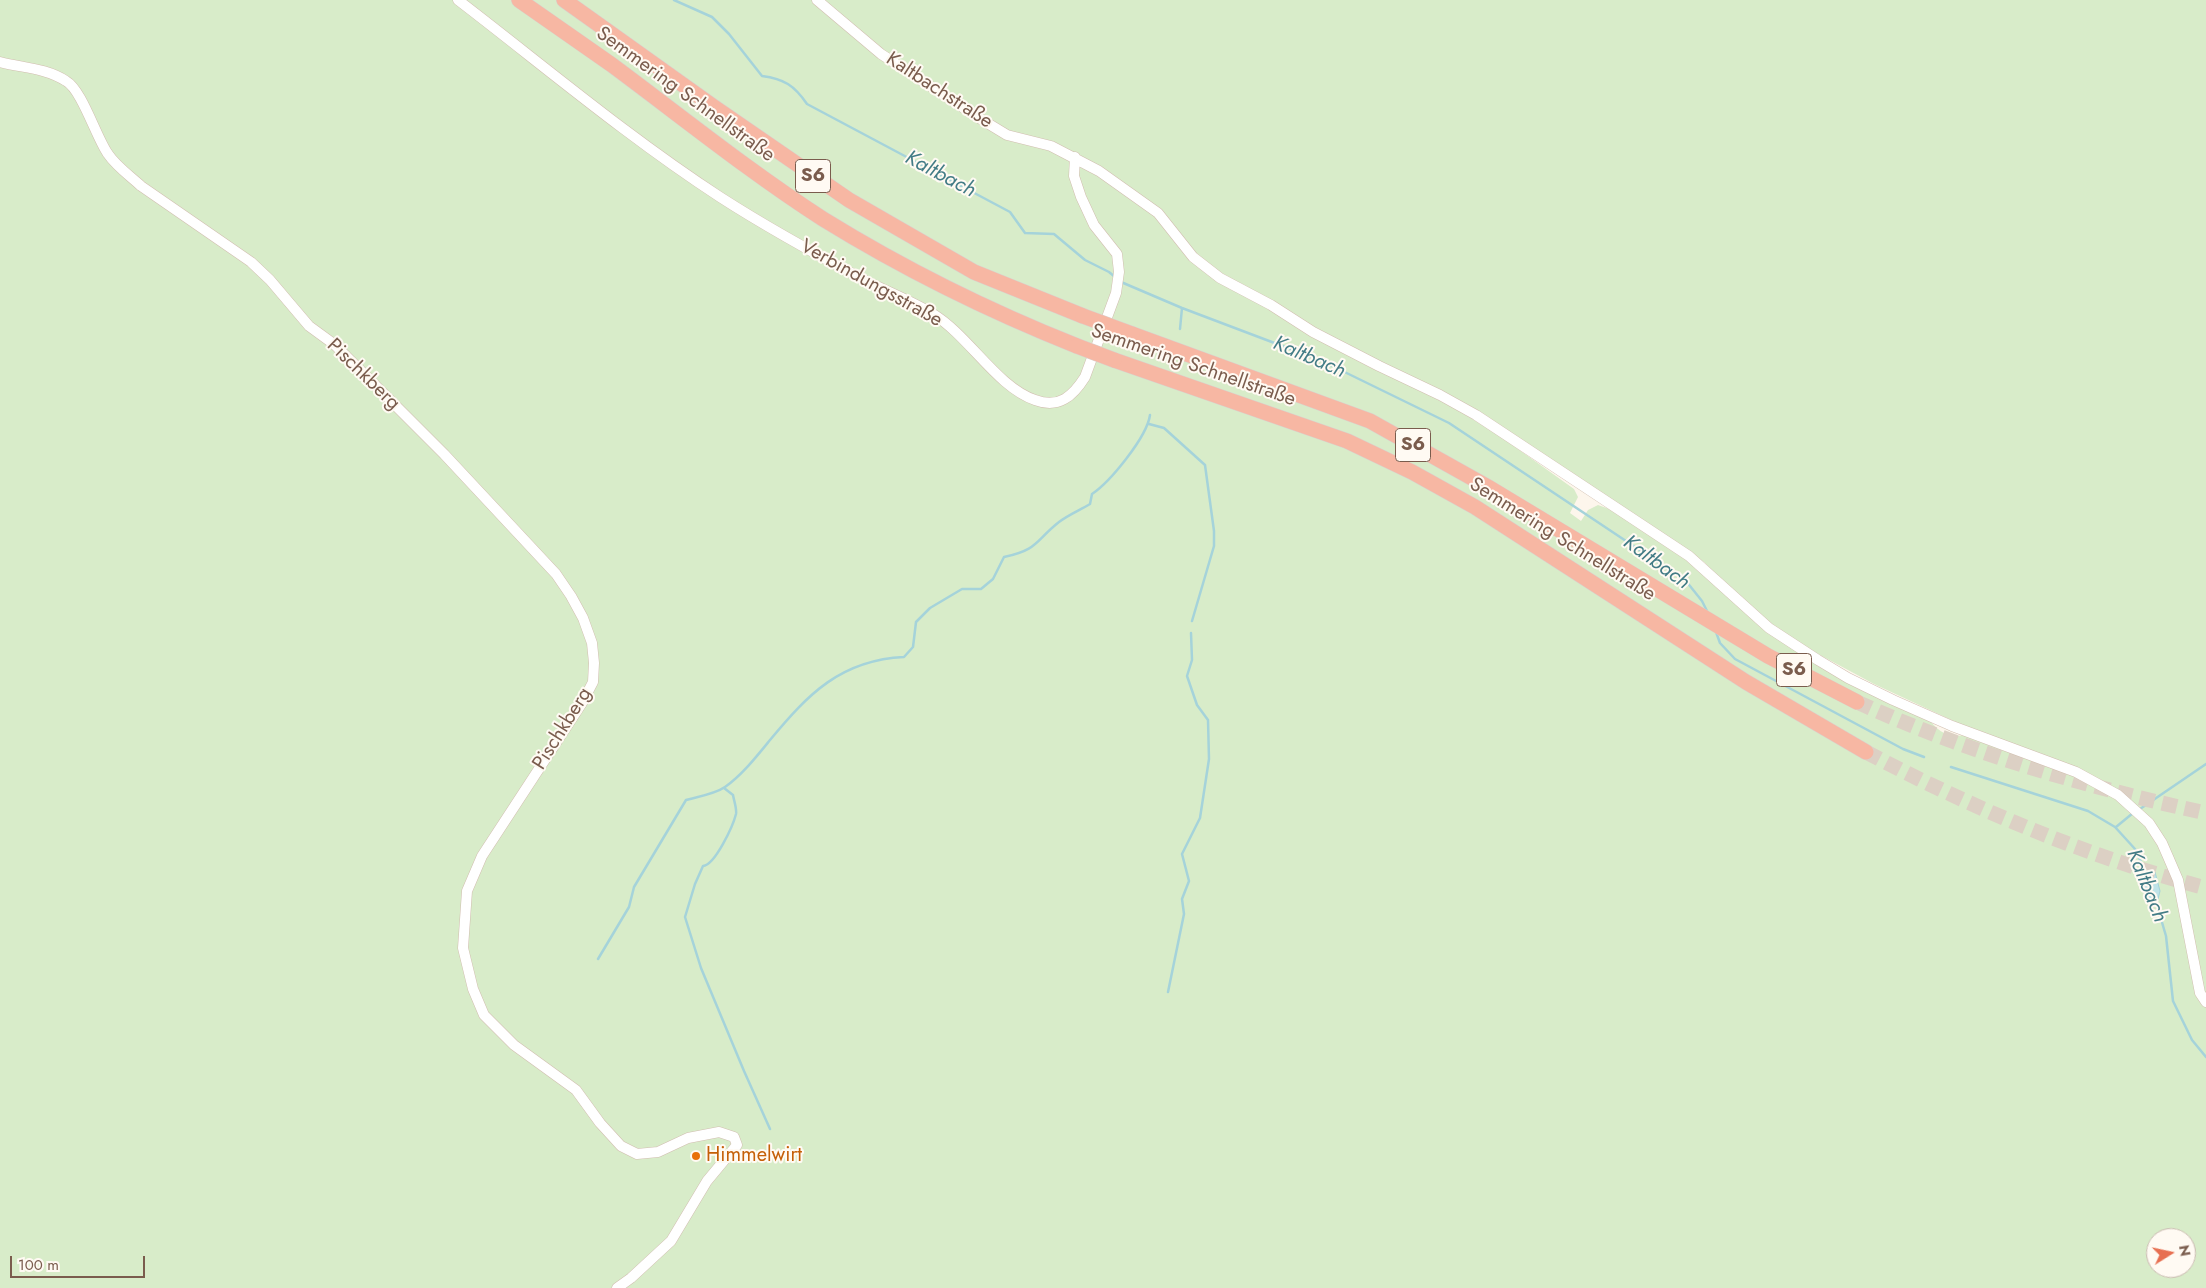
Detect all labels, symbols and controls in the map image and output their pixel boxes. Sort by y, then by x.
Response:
street label: Semmering Schnellstraße [591,22,779,168]
street label: Kaltbachstraße [881,48,997,134]
water label: Kaltbach [900,146,980,204]
road number: S6 [796,160,830,192]
street label: Verbindungsstraße [796,235,946,333]
street label: Semmering Schnellstraße [1088,320,1298,412]
water label: Kaltbach [1269,331,1349,385]
street label: Pischkberg [321,334,405,416]
road number: S6 [1396,428,1430,462]
street label: Semmering Schnellstraße [1465,473,1659,607]
water label: Kaltbach [1618,530,1694,596]
road number: S6 [1776,654,1812,686]
street label: Pischkberg [528,683,598,775]
water label: Kaltbach [2120,846,2172,926]
place label: Himmelwirt [706,1144,802,1168]
marker: Himmelwirt [690,1150,702,1162]
north arrow [2146,1228,2196,1278]
text: N [2174,1243,2196,1258]
scale bar [12,1246,148,1278]
text: 100 m [18,1254,59,1276]

